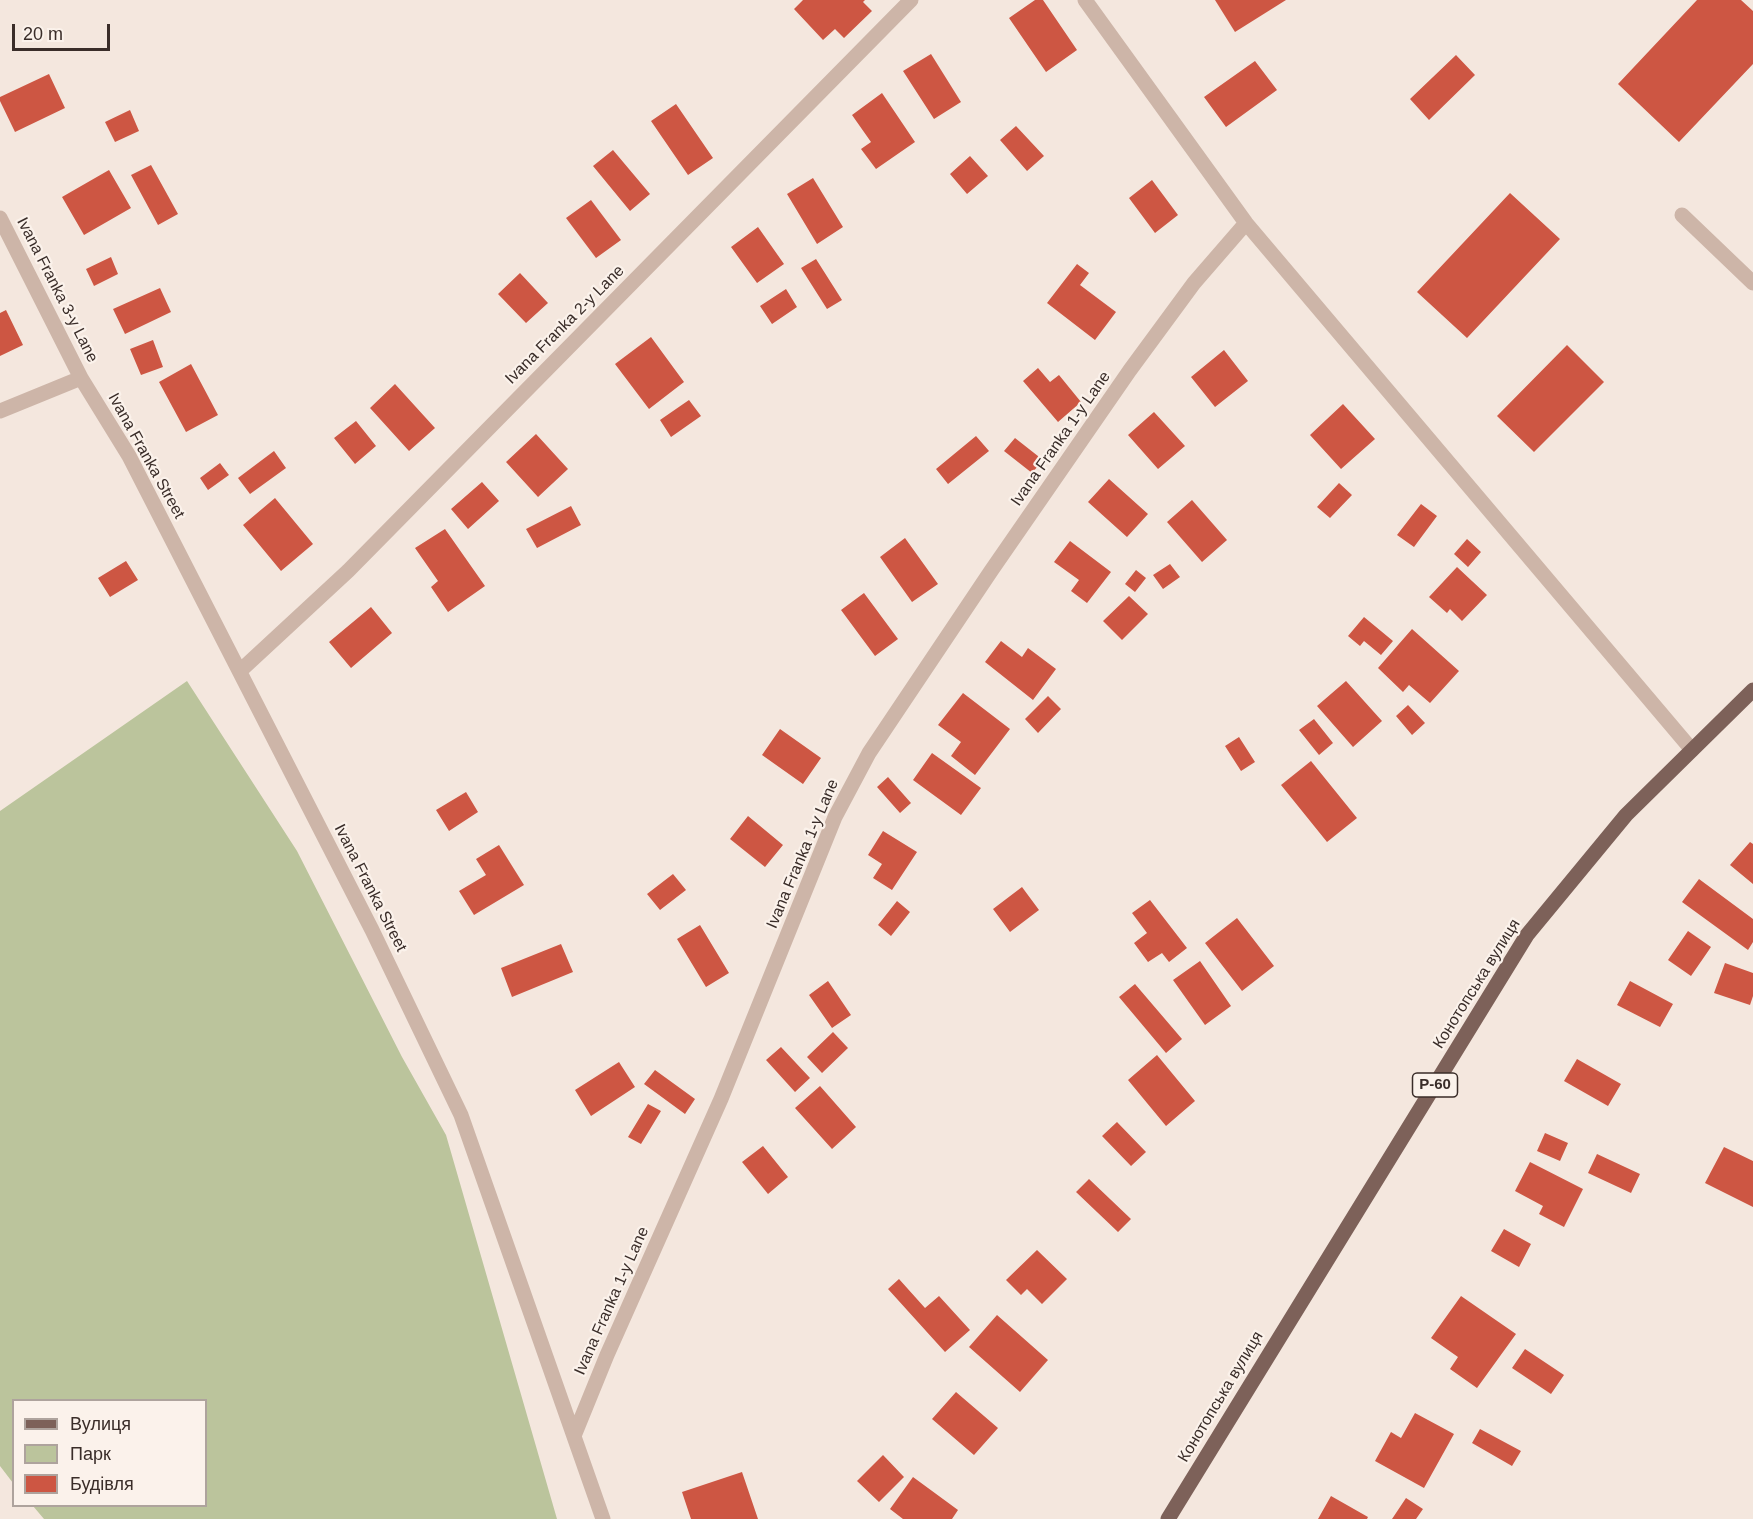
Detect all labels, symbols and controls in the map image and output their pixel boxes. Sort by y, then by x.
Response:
scale bar [15,12,112,50]
text: 20 m [23,24,63,44]
street label: Ivana Franka 3-y Lane [12,214,102,366]
street label: Ivana Franka 2-y Lane [502,262,628,388]
street label: Ivana Franka 1-y Lane [1007,368,1115,510]
street label: Ivana Franka Street [104,390,188,522]
street label: Ivana Franka 1-y Lane [763,777,843,931]
street label: Ivana Franka Street [330,821,410,955]
street label: Конотопська вулиця [1429,916,1525,1052]
road number: Р-60 [1412,1073,1458,1097]
street label: Ivana Franka 1-y Lane [571,1224,653,1378]
street label: Конотопська вулиця [1174,1328,1268,1466]
legend [12,1399,207,1507]
text: Вулиця [70,1414,131,1434]
text: Парк [70,1444,111,1464]
text: Будівля [70,1474,134,1494]

